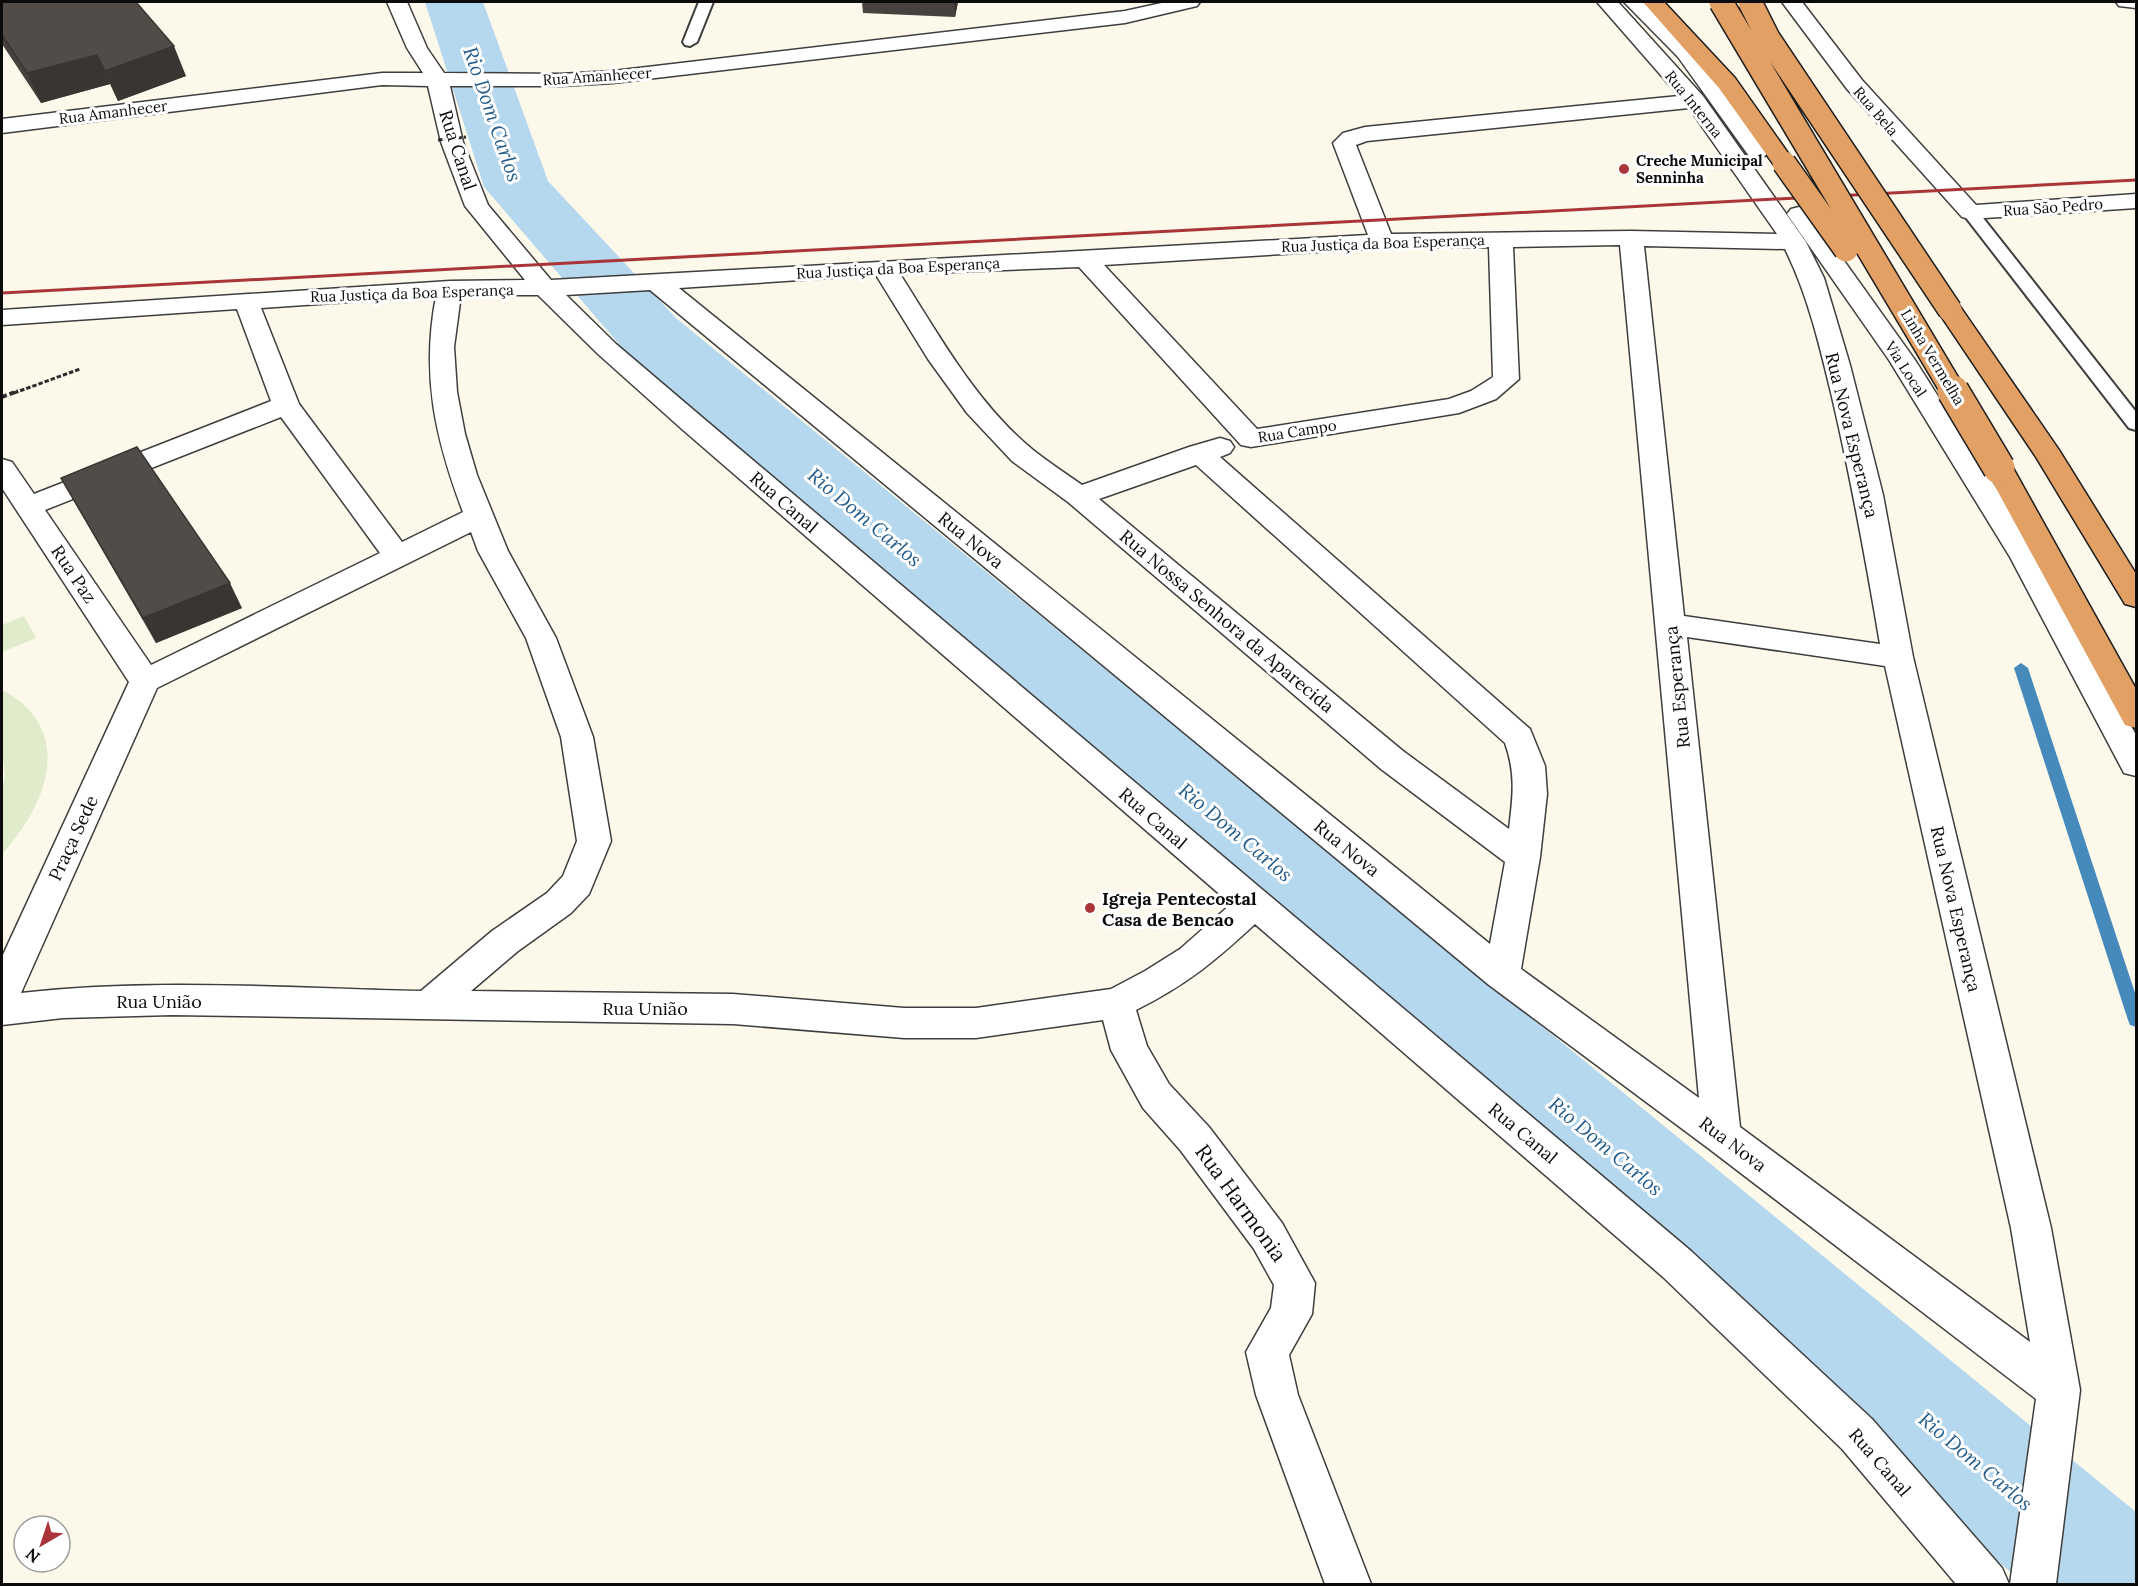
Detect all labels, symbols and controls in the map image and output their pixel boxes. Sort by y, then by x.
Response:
water label: Rio Dom Carlos [458,43,528,185]
street label: Rua Amanhecer [542,63,653,89]
street label: Rua Interna [1661,66,1727,142]
street label: Rua Bela [1849,82,1903,140]
street label: Rua Amanhecer [58,96,169,128]
street label: Rua Canal [434,107,482,193]
place label: Creche Municipal Senninha [1636,151,1763,187]
marker: Creche Municipal Senninha [1617,162,1631,176]
street label: Rua São Pedro [2002,194,2104,220]
street label: Rua Justiça da Boa Esperança [1281,230,1485,256]
street label: Rua Justiça da Boa Esperança [796,253,1001,283]
street label: Rua Justiça da Boa Esperança [310,280,514,306]
street label: Linha Vermelha [1897,305,1969,409]
street label: Via Local [1880,337,1931,400]
street label: Rua Nova Esperança [1820,350,1884,520]
street label: Rua Campo [1256,415,1338,447]
water label: Rio Dom Carlos [803,462,927,572]
street label: Rua Canal [745,466,823,538]
street label: Rua Nova [933,506,1009,574]
street label: Rua Nossa Senhora da Aparecida [1115,525,1339,717]
street label: Rua Paz [46,540,102,608]
street label: Rua Esperança [1659,625,1695,749]
water label: Rio Dom Carlos [1174,777,1298,887]
street label: Rua Canal [1114,782,1192,854]
street label: Praça Sede [43,791,103,884]
street label: Rua Nova [1309,814,1385,882]
street label: Rua Nova Esperança [1926,824,1986,994]
place label: Igreja Pentecostal Casa de Bencao [1102,887,1257,931]
marker: Igreja Pentecostal Casa de Bencao [1083,901,1097,915]
street label: Rua União [116,990,202,1013]
street label: Rua União [602,997,688,1020]
water label: Rio Dom Carlos [1544,1091,1668,1201]
street label: Rua Canal [1484,1097,1562,1169]
street label: Rua Nova [1695,1111,1771,1177]
street label: Rua Harmonia [1189,1139,1293,1267]
water label: Rio Dom Carlos [1914,1406,2038,1516]
street label: Rua Canal [1844,1423,1916,1501]
north arrow [12,1514,72,1574]
text: N [21,1544,44,1567]

